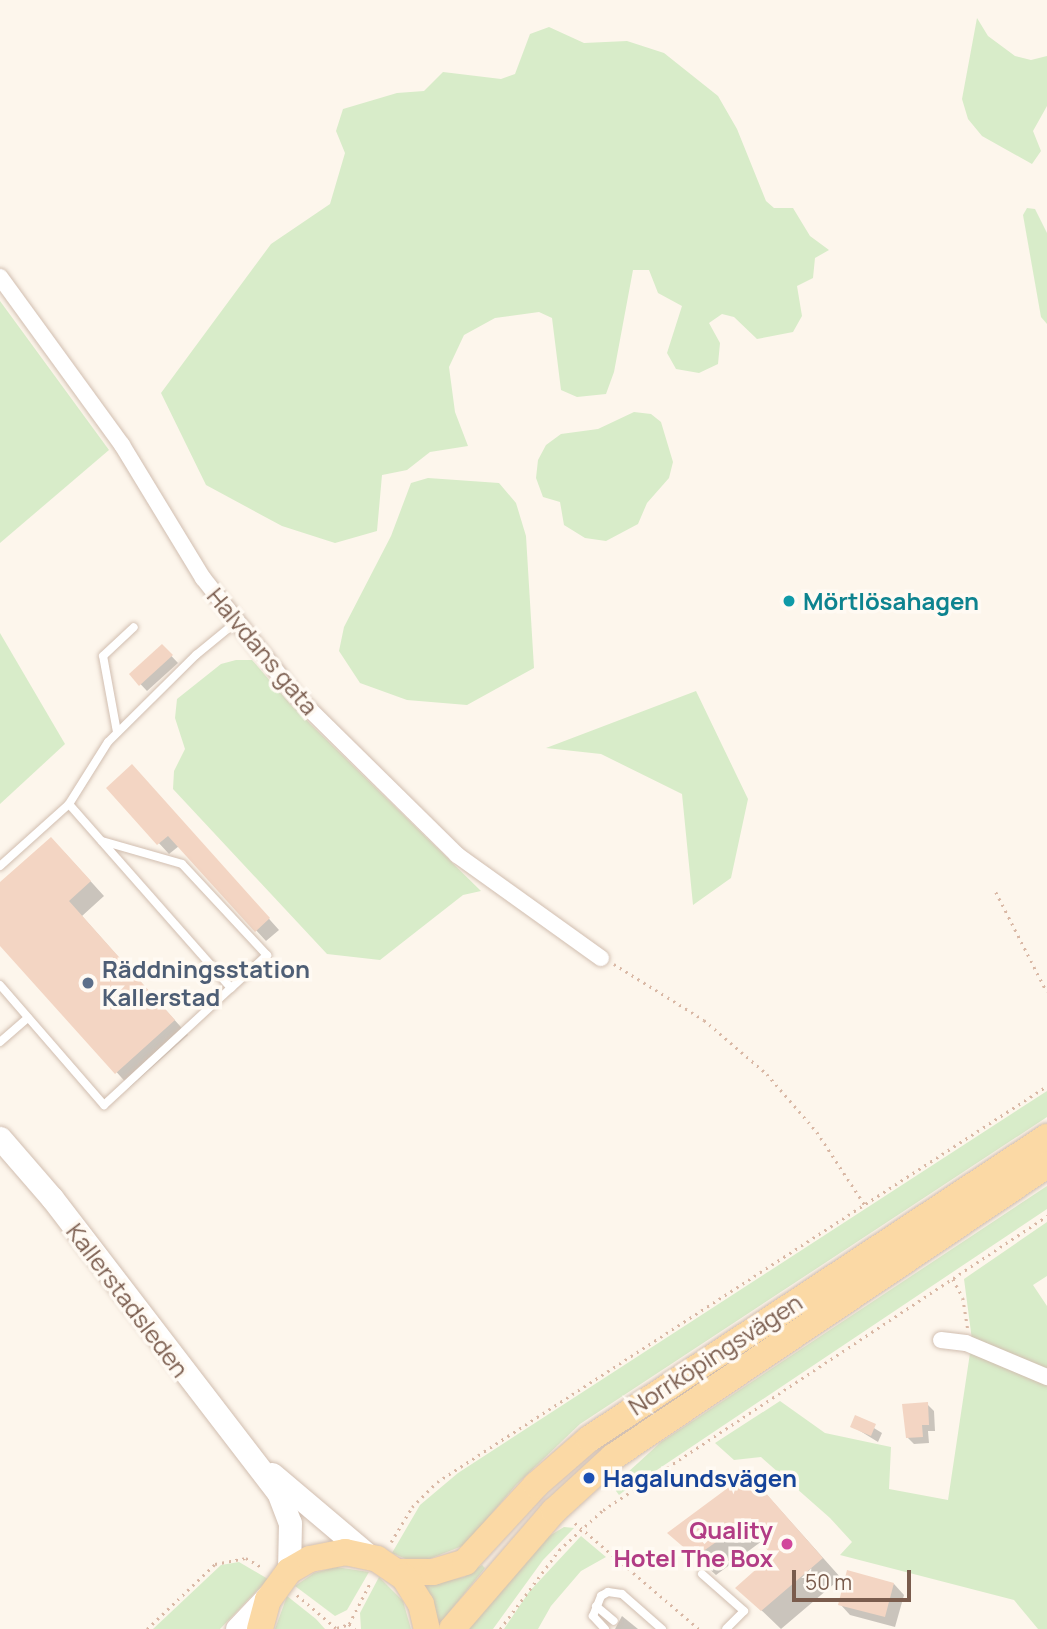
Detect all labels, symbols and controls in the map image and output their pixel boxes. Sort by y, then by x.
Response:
street label: Halvdans gata [202,582,324,720]
place label: Mörtlösahagen [803,587,979,615]
marker: Mörtlösahagen [781,593,797,609]
place label: Räddningsstation Kallerstad [102,955,310,1011]
marker: Räddningsstation Kallerstad [80,975,96,991]
street label: Kallerstadsleden [61,1217,195,1383]
street label: Norrköpingsvägen [623,1287,807,1421]
place label: Hagalundsvägen [603,1464,797,1492]
marker: Hagalundsvägen [581,1470,597,1486]
place label: Quality Hotel The Box [613,1516,773,1572]
marker: Quality Hotel The Box [779,1536,795,1552]
scale bar [795,1556,914,1600]
text: 50 m [805,1568,852,1596]

